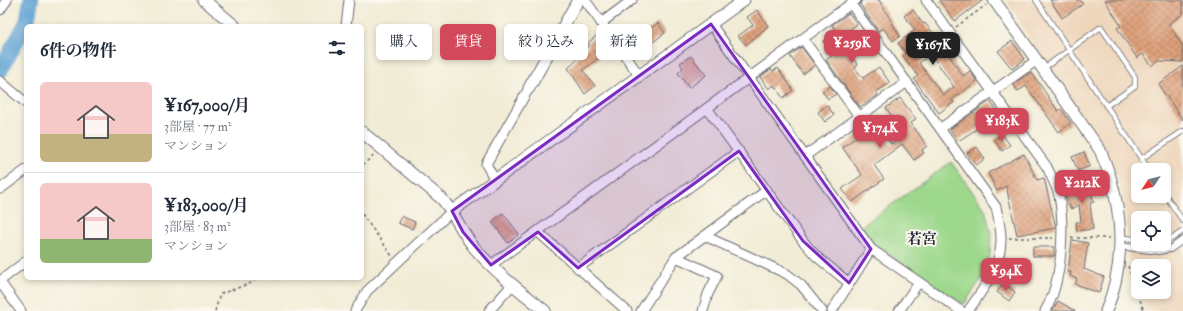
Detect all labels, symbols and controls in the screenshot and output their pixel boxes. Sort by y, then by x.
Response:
chip: 購入 [376,24,432,60]
chip: 賃貸 [440,24,496,60]
chip: 絞り込み [504,24,588,60]
chip: 新着 [596,24,652,60]
pin: ¥259K [824,30,880,64]
pin: ¥167K [905,32,961,66]
text: ¥259K [833,35,871,51]
icon: filters [326,37,348,59]
text: ¥167K [915,37,951,53]
text: 6件の物件 [40,40,117,61]
text: ¥167,000/月 [164,95,250,116]
icon: home [72,98,120,146]
pin: ¥183K [974,108,1030,142]
text: ¥183K [985,113,1019,129]
pin: ¥174K [852,115,908,149]
text: 3部屋 · 77 m² [164,119,231,135]
text: ¥174K [862,120,898,136]
text: マンション [164,138,228,154]
north arrow [1131,163,1171,203]
map controls [1131,163,1171,299]
pin: ¥212K [1054,170,1110,204]
text: ¥212K [1064,175,1100,191]
text: ¥183,000/月 [164,195,249,216]
icon: home [72,199,120,247]
button: locate [1131,211,1171,251]
text: 3部屋 · 83 m² [164,219,231,235]
district label: 若宮 [907,230,937,249]
text: マンション [164,238,228,254]
pin: ¥94K [982,258,1030,292]
button: layers [1131,259,1171,299]
text: ¥94K [990,263,1022,279]

